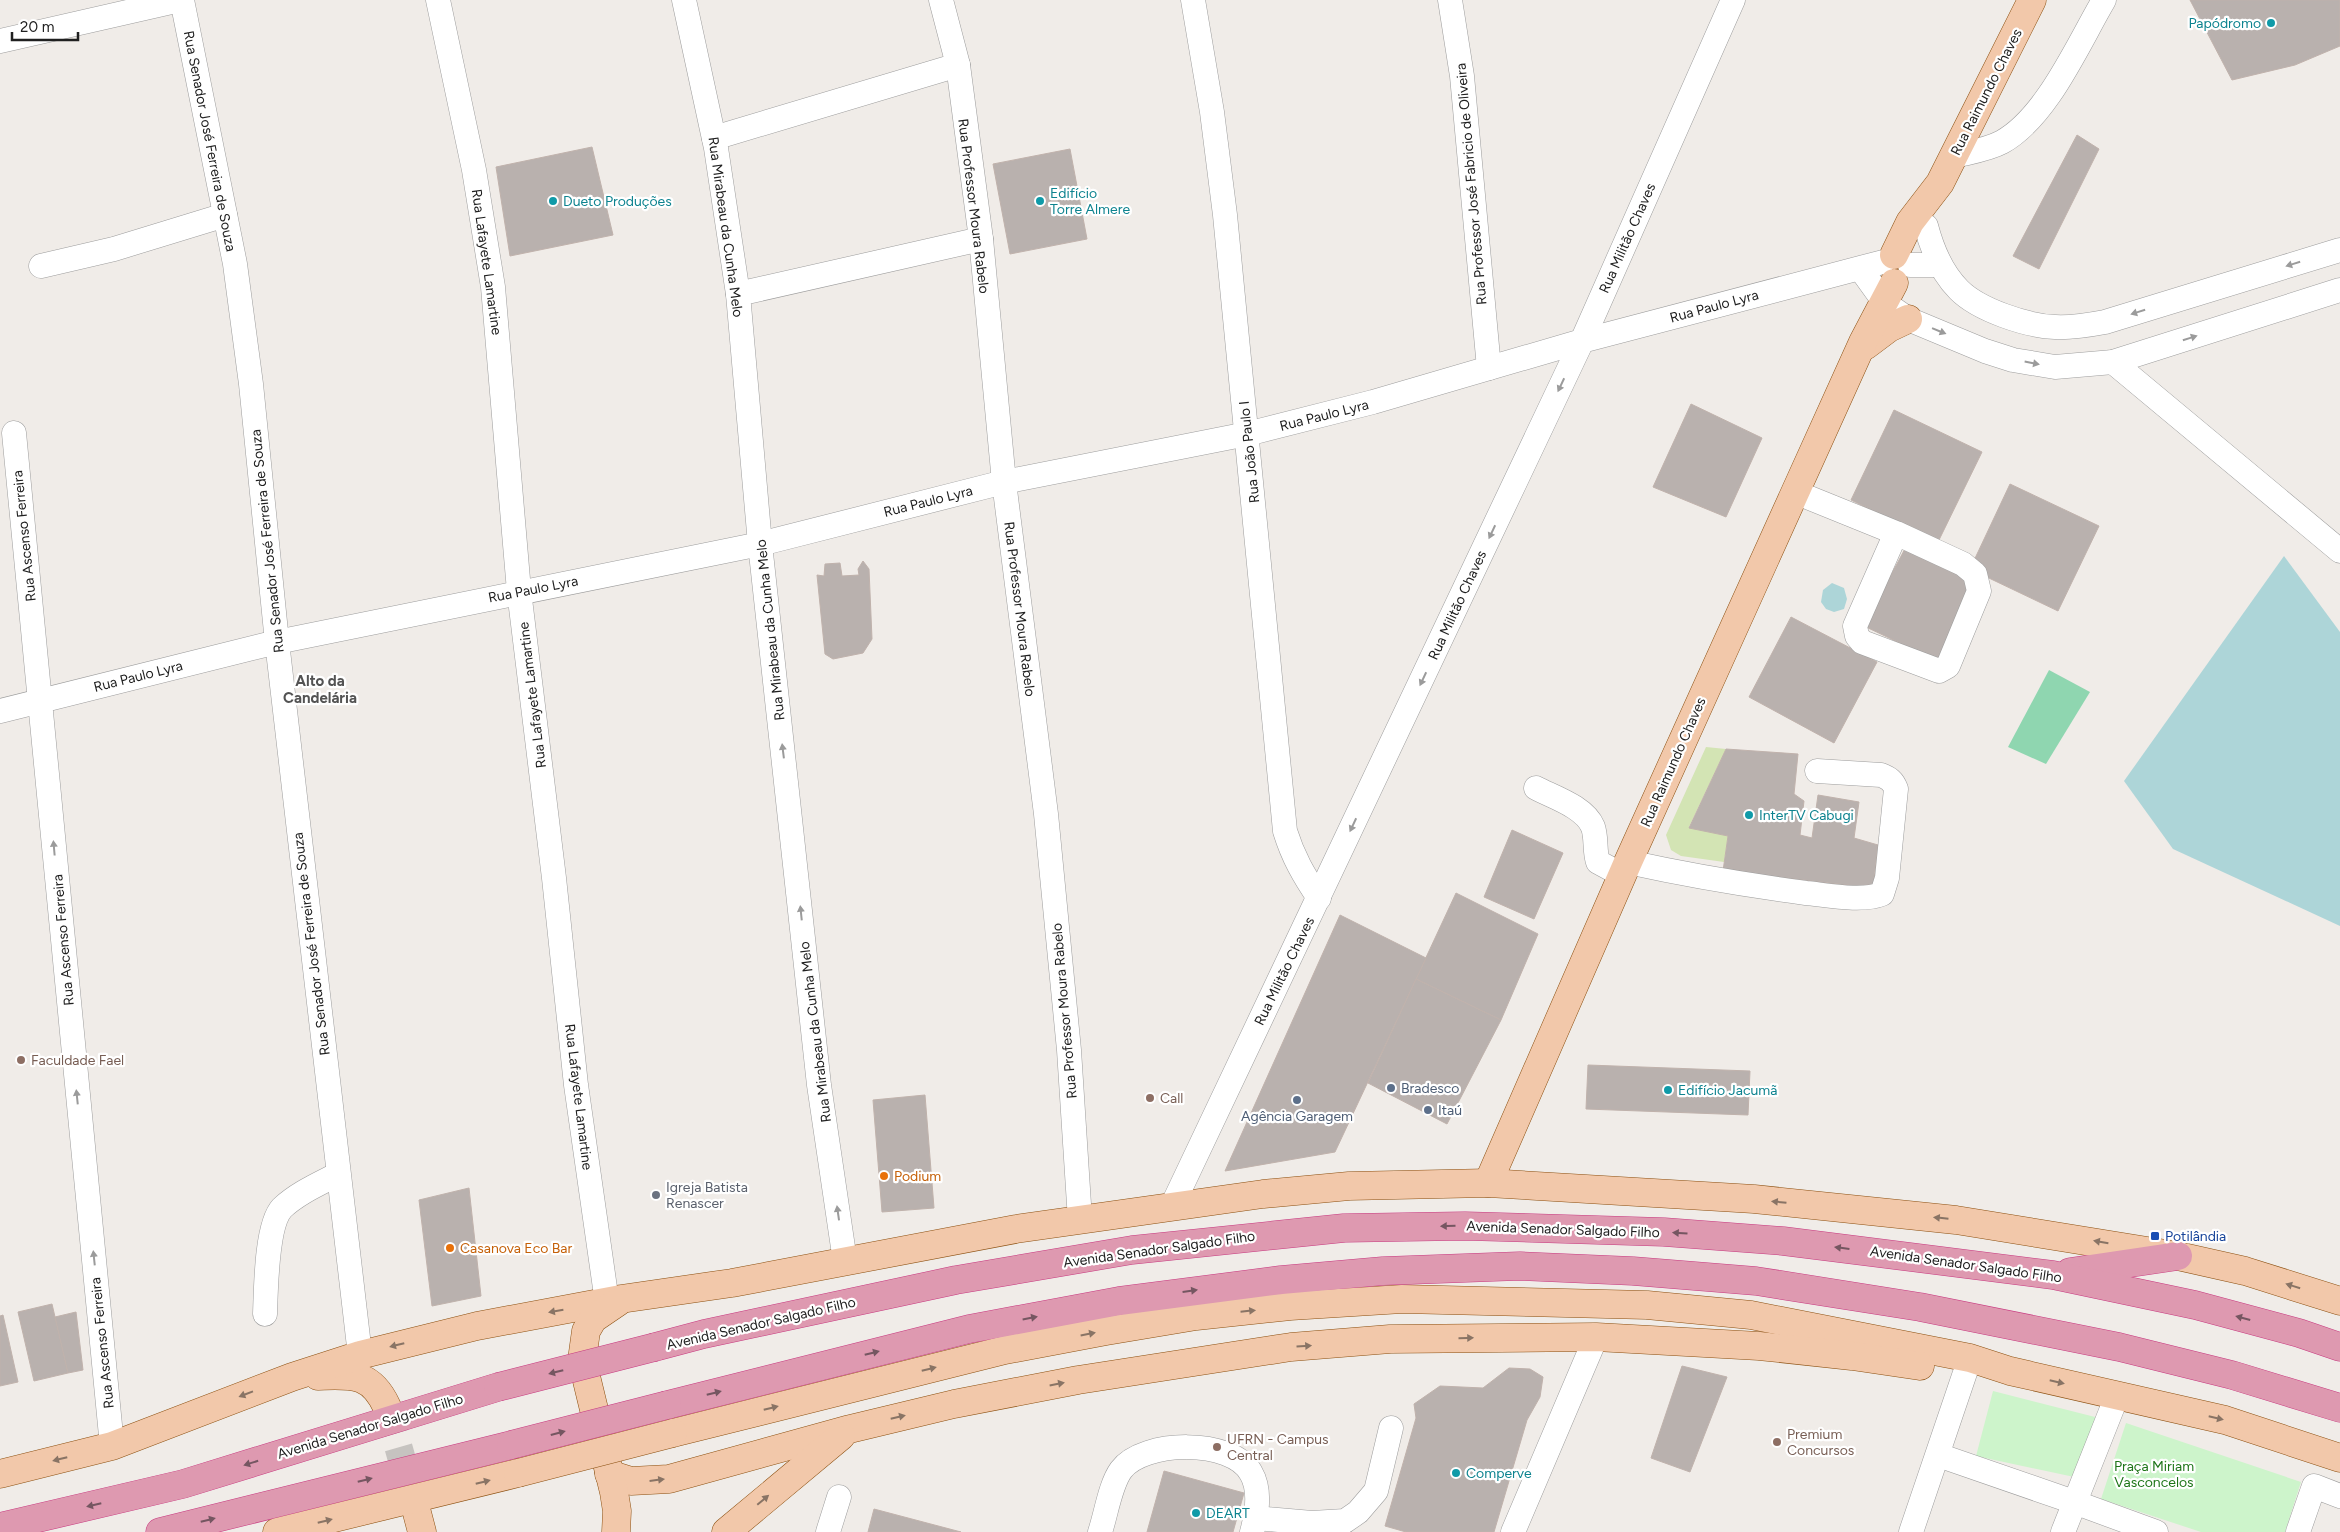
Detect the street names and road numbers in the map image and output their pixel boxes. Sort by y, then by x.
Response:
street label: Rua Raimundo Chaves [1947,26,2026,158]
street label: Rua Senador José Ferreira de Souza [180,29,239,253]
street label: Rua Professor José Fabricio de Oliveira [1452,62,1491,306]
street label: Rua Professor Moura Rabelo [954,118,993,295]
street label: Rua Mirabeau da Cunha Melo [704,136,747,318]
street label: Rua Militão Chaves [1596,180,1659,296]
street label: Rua Lafayete Lamartine [468,188,505,336]
street label: Rua Paulo Lyra [1668,286,1760,326]
street label: Rua Paulo Lyra [1278,396,1370,435]
street label: Rua João Paulo I [1236,400,1263,504]
street label: Rua Senador José Ferreira de Souza [247,428,288,654]
street label: Rua Ascenso Ferreira [9,470,40,602]
street label: Rua Paulo Lyra [882,482,974,521]
street label: Rua Professor Moura Rabelo [1000,521,1039,698]
street label: Rua Mirabeau da Cunha Melo [753,539,788,721]
street label: Rua Militão Chaves [1425,548,1490,663]
street label: Rua Paulo Lyra [487,572,579,607]
street label: Rua Lafayete Lamartine [515,621,550,769]
street label: Rua Paulo Lyra [92,657,184,696]
street label: Rua Raimundo Chaves [1637,695,1710,830]
street label: Rua Senador José Ferreira de Souza [289,831,334,1056]
street label: Rua Ascenso Ferreira [49,874,78,1006]
street label: Rua Militão Chaves [1251,914,1318,1028]
street label: Rua Professor Moura Rabelo [1048,922,1081,1099]
street label: Rua Mirabeau da Cunha Melo [796,941,835,1123]
street label: Rua Lafayete Lamartine [561,1023,596,1171]
street label: Avenida Senador Salgado Filho [1466,1218,1660,1241]
street label: Avenida Senador Salgado Filho [1062,1228,1256,1271]
street label: Avenida Senador Salgado Filho [1869,1243,2063,1286]
street label: Rua Ascenso Ferreira [87,1277,118,1409]
street label: Avenida Senador Salgado Filho [665,1293,857,1354]
street label: Avenida Senador Salgado Filho [275,1390,465,1463]

